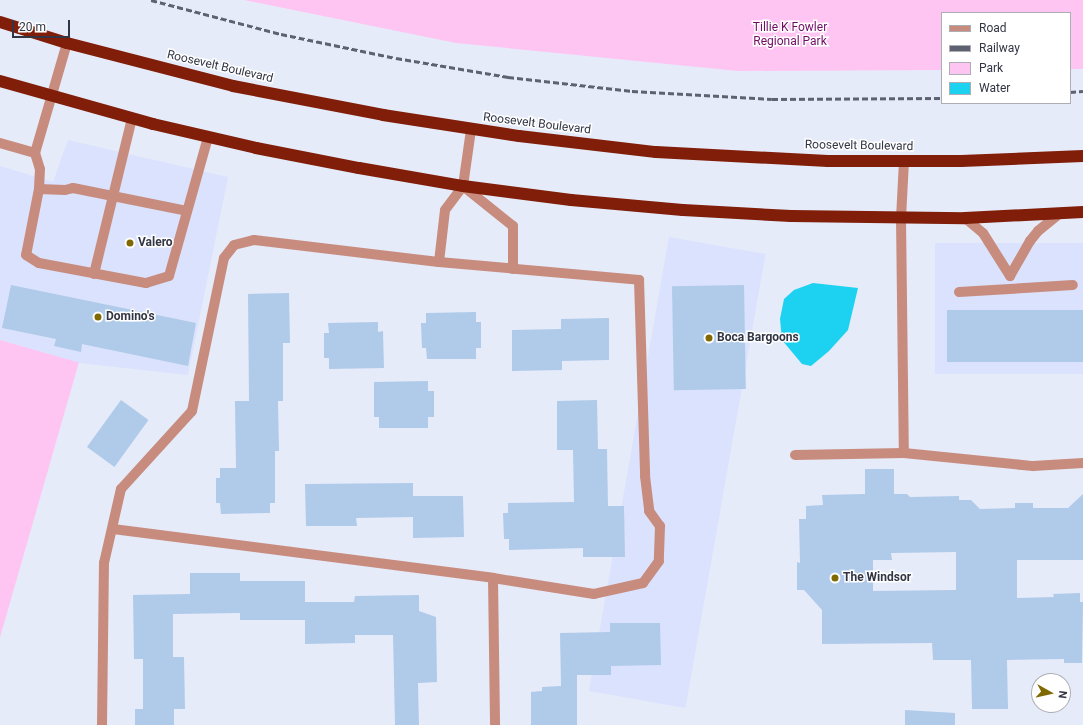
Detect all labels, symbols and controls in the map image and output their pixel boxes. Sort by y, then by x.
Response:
scale bar [14,12,72,38]
legend [941,12,1071,104]
text: 20 m [19,20,46,34]
park label: Tillie K Fowler Regional Park [753,21,827,49]
text: Road [979,21,1007,35]
text: Railway [979,41,1020,55]
street label: Roosevelt Boulevard [165,48,275,86]
text: Park [979,61,1003,75]
text: Water [979,81,1010,95]
street label: Roosevelt Boulevard [482,110,592,138]
street label: Roosevelt Boulevard [805,138,913,154]
place label: Valero [138,236,173,250]
marker: Valero [125,238,135,248]
place label: Domino's [106,310,155,324]
marker: Domino's [93,312,103,322]
place label: Boca Bargoons [717,331,799,345]
marker: Boca Bargoons [704,333,714,343]
place label: The Windsor [843,571,911,585]
marker: The Windsor [830,573,840,583]
north arrow [1031,673,1071,713]
text: N [1055,690,1069,699]

